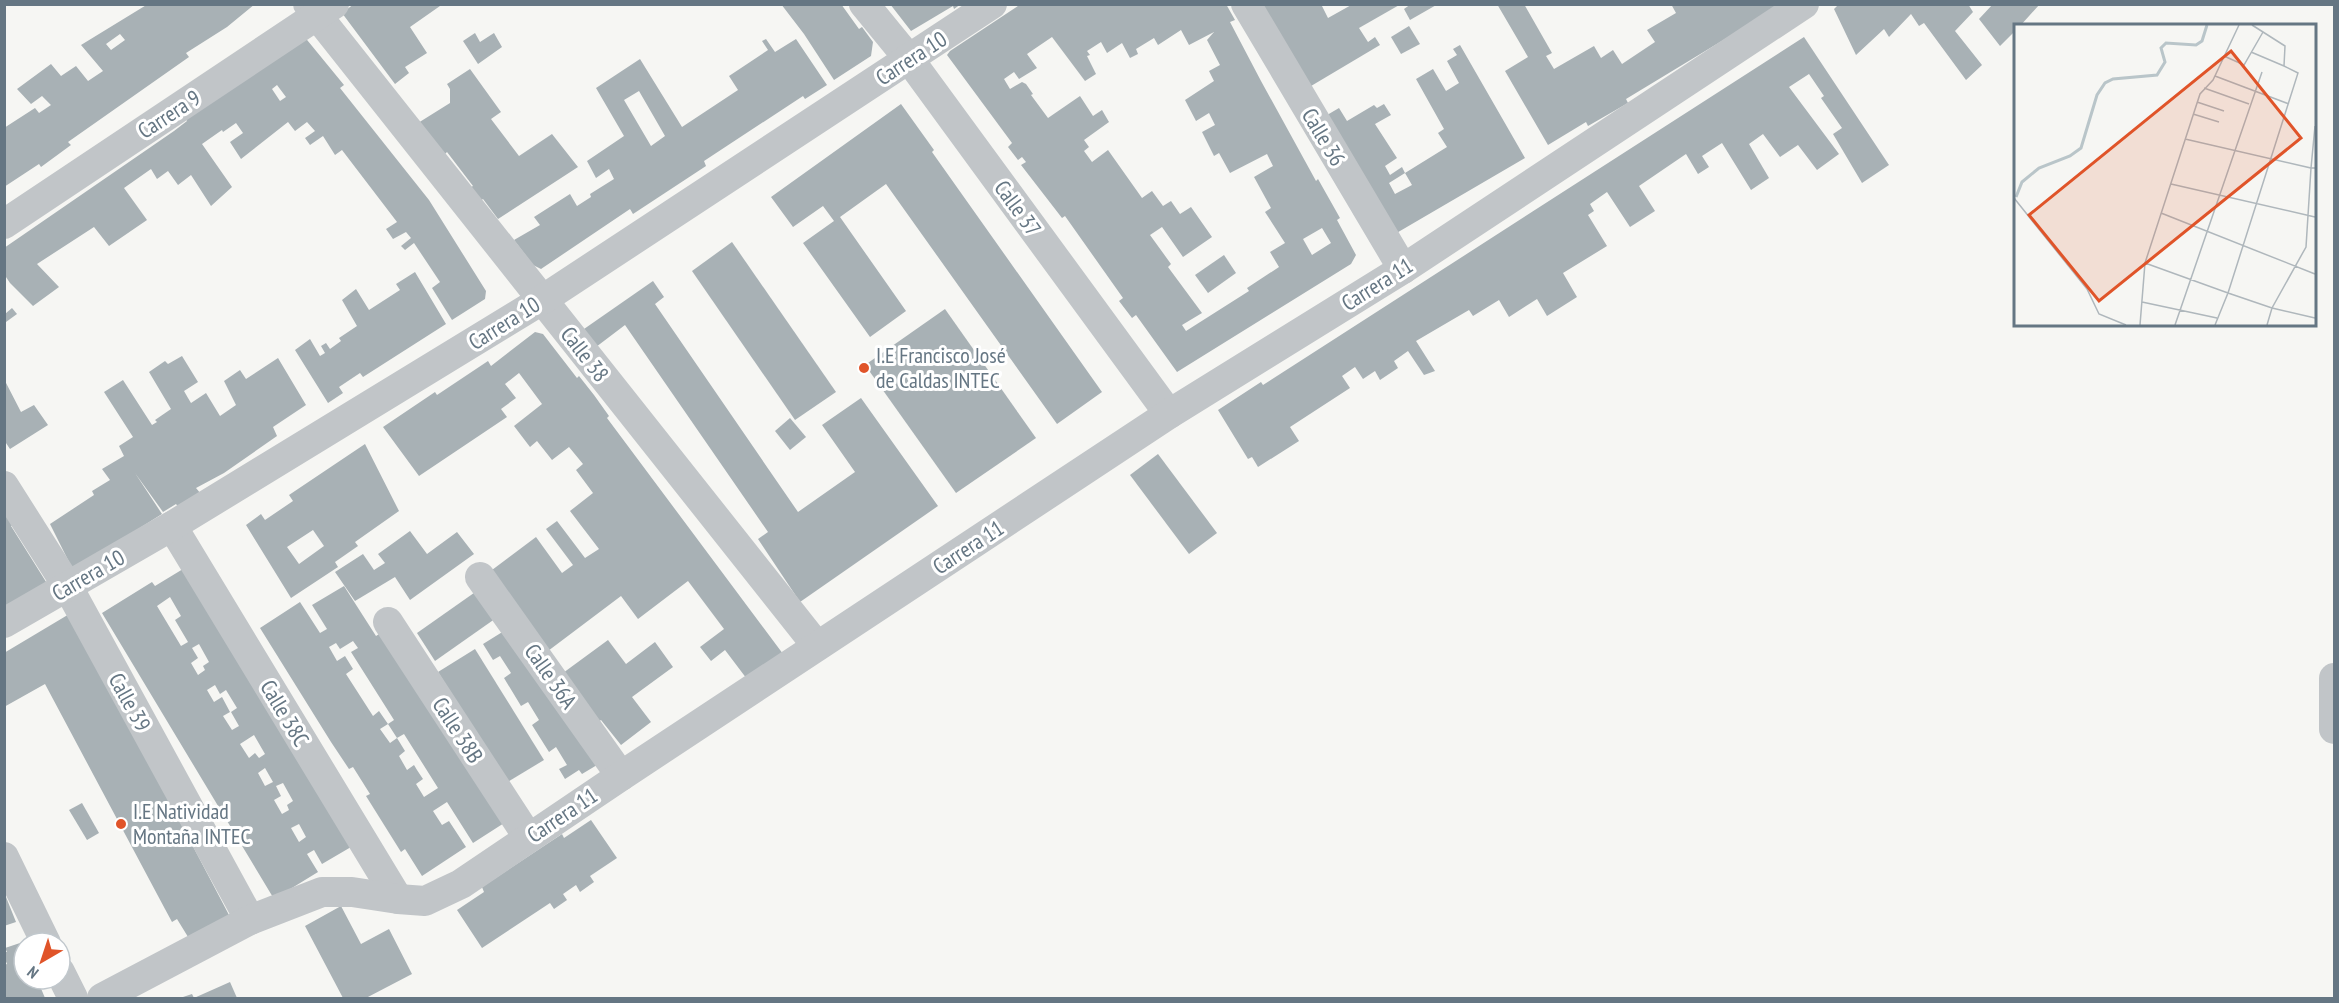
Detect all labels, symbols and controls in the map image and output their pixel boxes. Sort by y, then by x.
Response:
inset map [2014,24,2315,326]
street label: Carrera 10 [870,25,952,91]
street label: Carrera 9 [132,83,206,145]
street label: Calle 36 [1296,103,1352,171]
street label: Calle 37 [988,175,1048,241]
street label: Carrera 11 [1336,251,1418,317]
street label: Carrera 10 [463,290,545,356]
street label: Calle 38 [555,321,615,387]
place label: I.E Francisco José de Caldas INTEC [876,341,1006,394]
marker: I.E Francisco José de Caldas INTEC [857,361,871,375]
street label: Carrera 11 [927,514,1009,580]
street label: Carrera 10 [47,543,129,607]
street label: Calle 36A [519,638,584,714]
street label: Calle 39 [103,668,157,736]
street label: Calle 38C [254,675,316,751]
street label: Calle 38B [426,692,490,768]
street label: Carrera 11 [521,781,603,849]
place label: I.E Natividad Montaña INTEC [133,797,250,850]
marker: I.E Natividad Montaña INTEC [114,817,128,831]
north arrow [12,931,72,991]
text: N [23,962,42,983]

